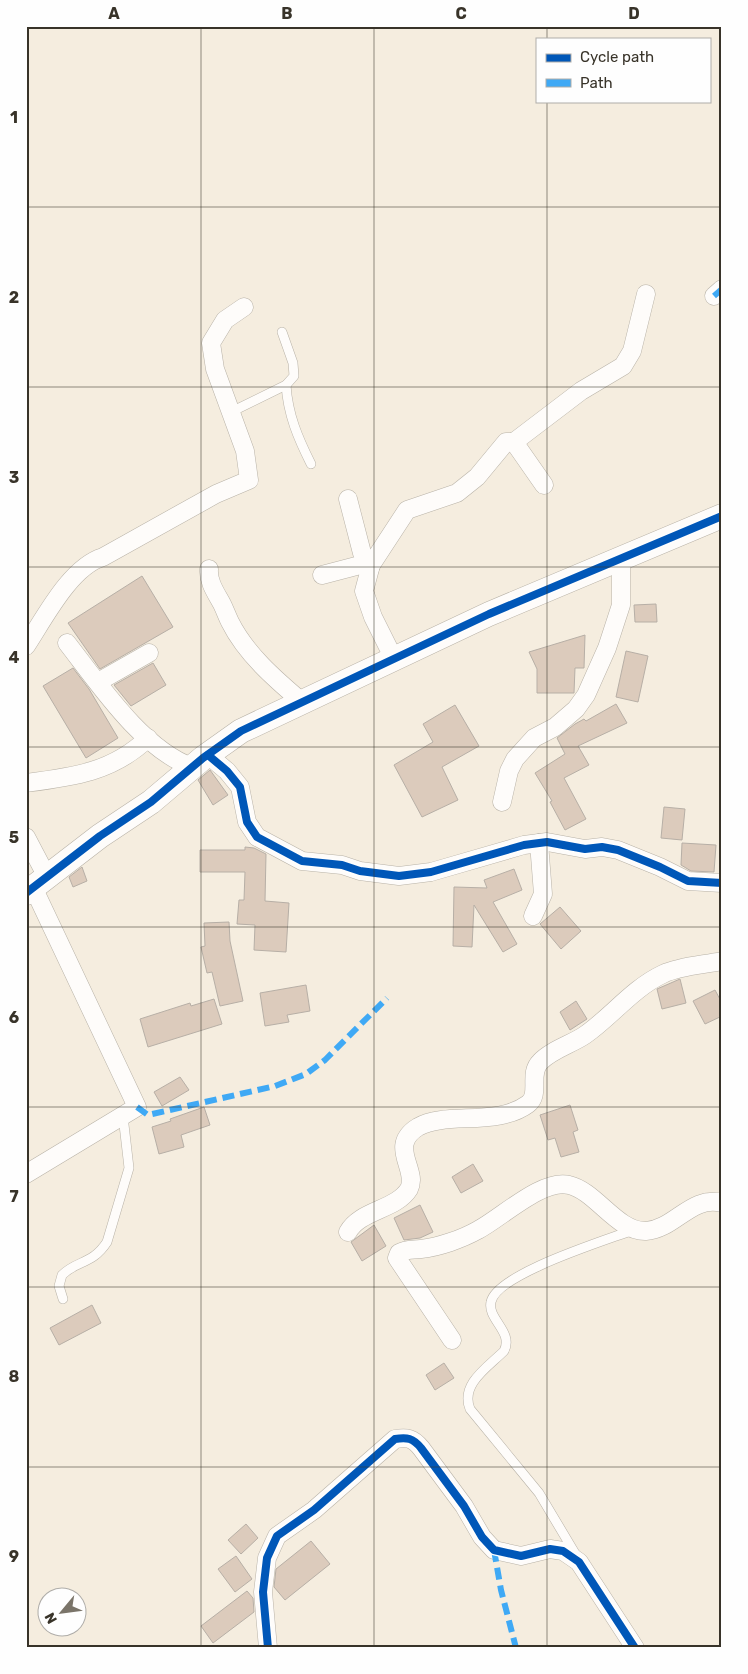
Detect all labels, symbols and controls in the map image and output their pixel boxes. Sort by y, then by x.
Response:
text: A [108,4,120,23]
text: B [281,4,293,23]
text: C [455,4,467,23]
text: D [628,4,640,23]
legend [536,38,710,102]
text: Cycle path [580,48,654,66]
text: Path [580,74,613,92]
text: 1 [10,108,18,127]
text: 2 [9,288,19,307]
text: 3 [9,468,19,487]
text: 4 [9,648,20,667]
text: 5 [9,828,19,847]
text: 6 [9,1008,19,1027]
text: 7 [9,1187,19,1206]
text: 8 [9,1367,20,1386]
text: 9 [9,1547,19,1566]
north arrow [38,1586,88,1636]
text: N [41,1610,61,1627]

